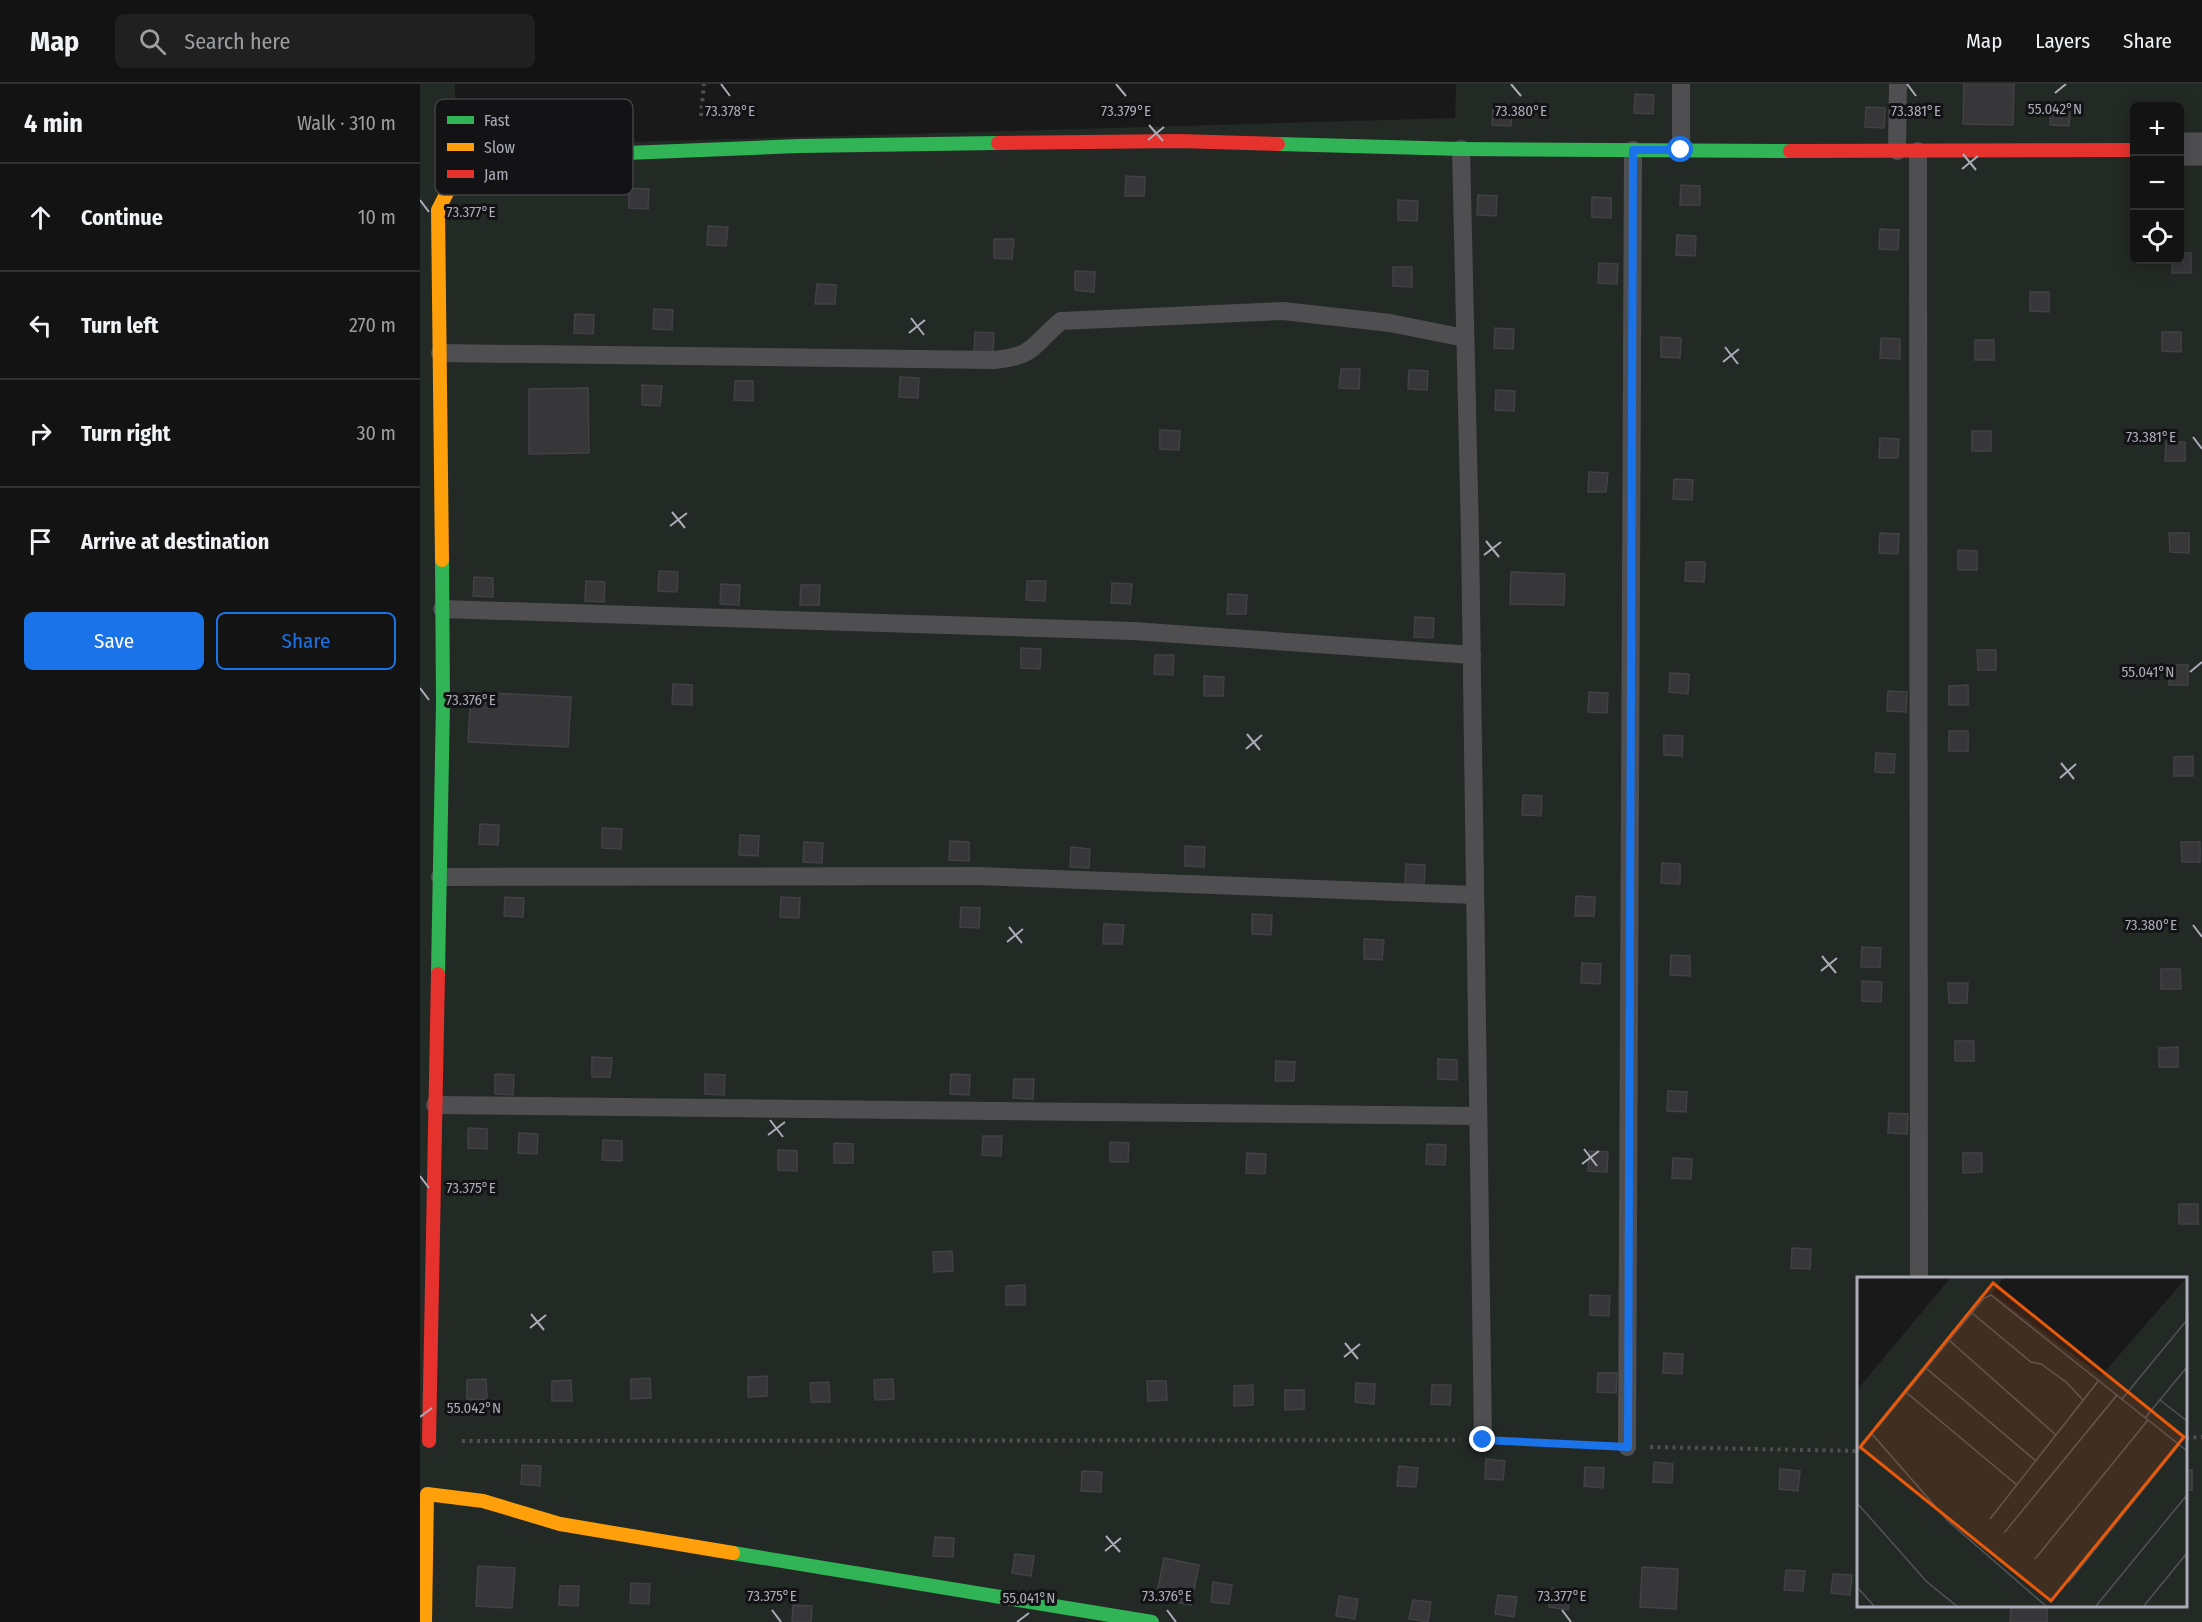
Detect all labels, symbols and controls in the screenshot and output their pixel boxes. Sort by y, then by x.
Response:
search box [115,14,535,68]
text: Map [30,25,79,58]
icon: search [136,25,169,58]
text: Search here [184,28,290,55]
text: Map [1966,28,2002,54]
text: Layers [2035,28,2090,54]
text: Share [2123,28,2172,54]
legend [435,99,633,195]
text: 55.042°N [2028,100,2082,118]
text: 73.378°E [705,102,755,120]
text: 73.379°E [1101,102,1151,120]
text: 73.380°E [1495,102,1547,120]
text: 73.381°E [1891,102,1941,120]
map controls [2130,102,2184,264]
button: + [2130,102,2184,156]
text: 4 min [24,108,83,139]
text: Walk · 310 m [297,111,396,135]
text: Fast [484,111,511,130]
route start [1667,136,1693,162]
text: Slow [484,138,515,157]
button: − [2130,156,2184,210]
text: Jam [484,165,509,184]
icon: ahead [24,201,57,234]
text: 73.377°E [446,203,496,221]
text: Continue [81,204,163,231]
text: 10 m [358,205,396,229]
button: locate [2130,210,2184,264]
icon: left [24,309,57,342]
text: Turn left [81,312,159,339]
text: 270 m [349,313,396,337]
icon: right [24,417,57,450]
text: Turn right [81,420,170,447]
text: 30 m [356,421,396,445]
text: 73.381°E [2126,428,2176,446]
icon: arrive [24,525,57,558]
text: Arrive at destination [81,528,269,555]
button: Save [24,612,204,670]
button: Share [216,612,396,670]
text: 55.041°N [2122,663,2174,681]
text: 73.376°E [446,691,496,709]
text: 73.380°E [2125,916,2177,934]
text: 73.375°E [446,1179,496,1197]
inset map [1857,1277,2187,1607]
text: 55.042°N [447,1399,501,1417]
route end [1469,1426,1495,1452]
text: 73.375°E [747,1587,797,1605]
text: 73.376°E [1142,1587,1192,1605]
text: 73.377°E [1537,1587,1587,1605]
text: 55.041°N [1003,1589,1055,1607]

